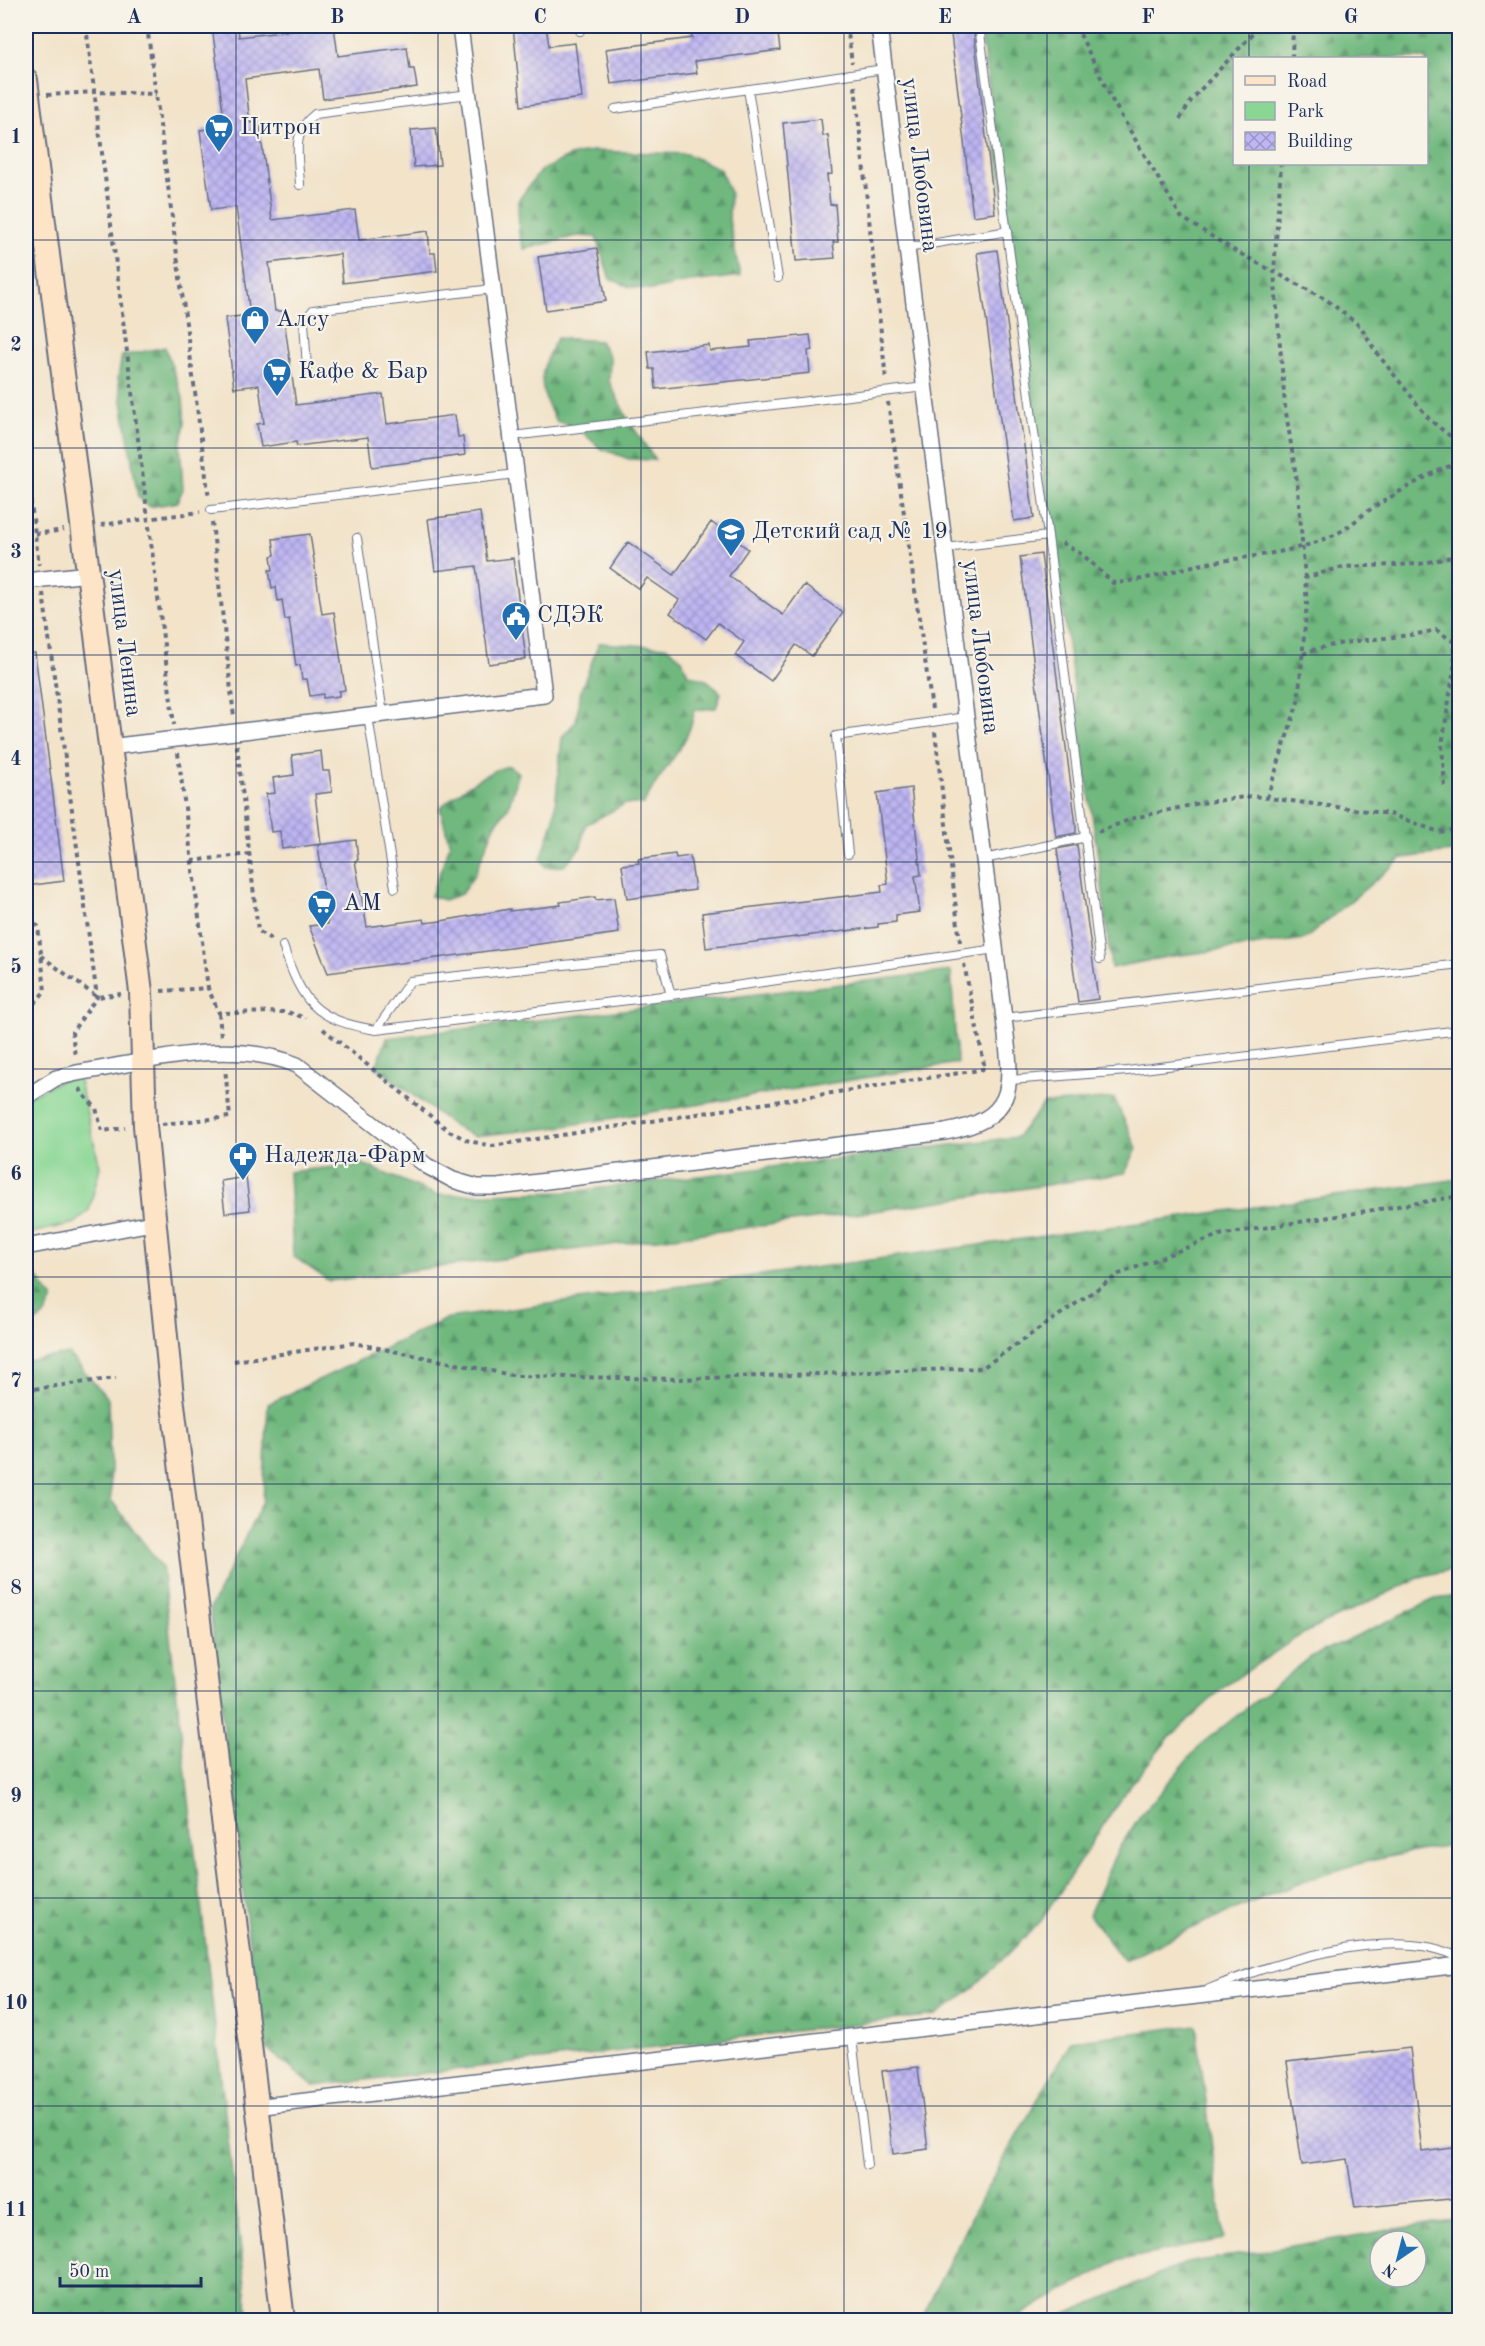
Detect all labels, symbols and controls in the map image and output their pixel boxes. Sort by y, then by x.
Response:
text: A [126,8,142,28]
text: B [330,8,344,28]
text: C [533,8,547,28]
text: D [734,8,750,28]
text: E [938,8,952,28]
text: F [1141,8,1155,28]
text: G [1344,8,1358,28]
legend [1233,57,1428,165]
text: Road [1287,73,1327,91]
street label: улица Любовина [896,76,942,254]
text: Park [1287,103,1324,121]
supermarket icon: Цитрон [203,112,235,154]
place label: Цитрон [240,116,321,140]
text: 1 [10,128,22,148]
text: Building [1287,133,1353,151]
shop icon: Алсу [239,304,271,346]
place label: Алсу [276,308,330,332]
text: 2 [10,336,22,356]
supermarket icon: Кафе & Бар [261,356,293,398]
place label: Кафе & Бар [298,360,428,384]
school or university icon: Детский сад № 19 [715,516,747,558]
place label: Детский сад № 19 [752,520,948,544]
text: 3 [10,543,22,563]
street label: улица Любовина [957,558,1003,736]
street label: улица Ленина [103,568,145,718]
public building icon: СДЭК [500,600,532,642]
place label: СДЭК [537,604,604,628]
text: 4 [10,750,22,770]
supermarket icon: АМ [306,888,338,930]
place label: АМ [343,892,381,916]
text: 5 [10,957,22,978]
pharmacy icon: Надежда-Фарм [227,1140,259,1182]
place label: Надежда-Фарм [264,1144,426,1168]
text: 6 [10,1165,22,1185]
text: 7 [10,1372,22,1392]
text: 8 [10,1579,22,1599]
text: 9 [10,1787,22,1807]
text: 10 [4,1994,28,2014]
text: 11 [4,2201,28,2221]
north arrow [1368,2229,1428,2289]
scale bar [60,2250,201,2288]
text: N [1380,2259,1400,2280]
text: 50 m [69,2263,109,2281]

